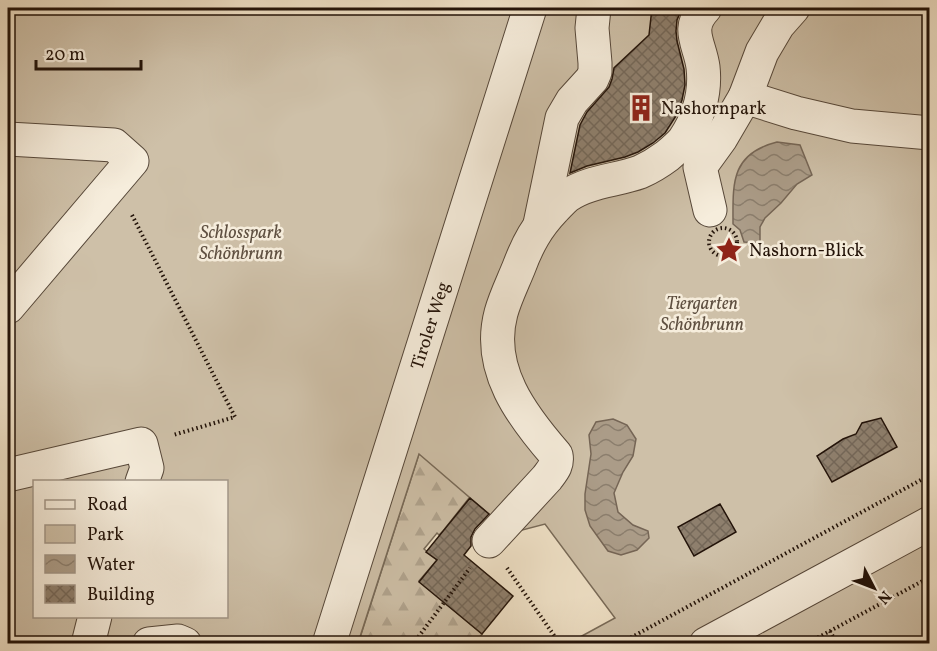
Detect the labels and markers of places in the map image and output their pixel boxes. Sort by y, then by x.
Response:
building icon: Nashornpark [626,93,656,123]
place label: Nashornpark [661,97,766,122]
place icon: Nashorn-Blick [714,235,744,265]
place label: Nashorn-Blick [749,239,864,264]

